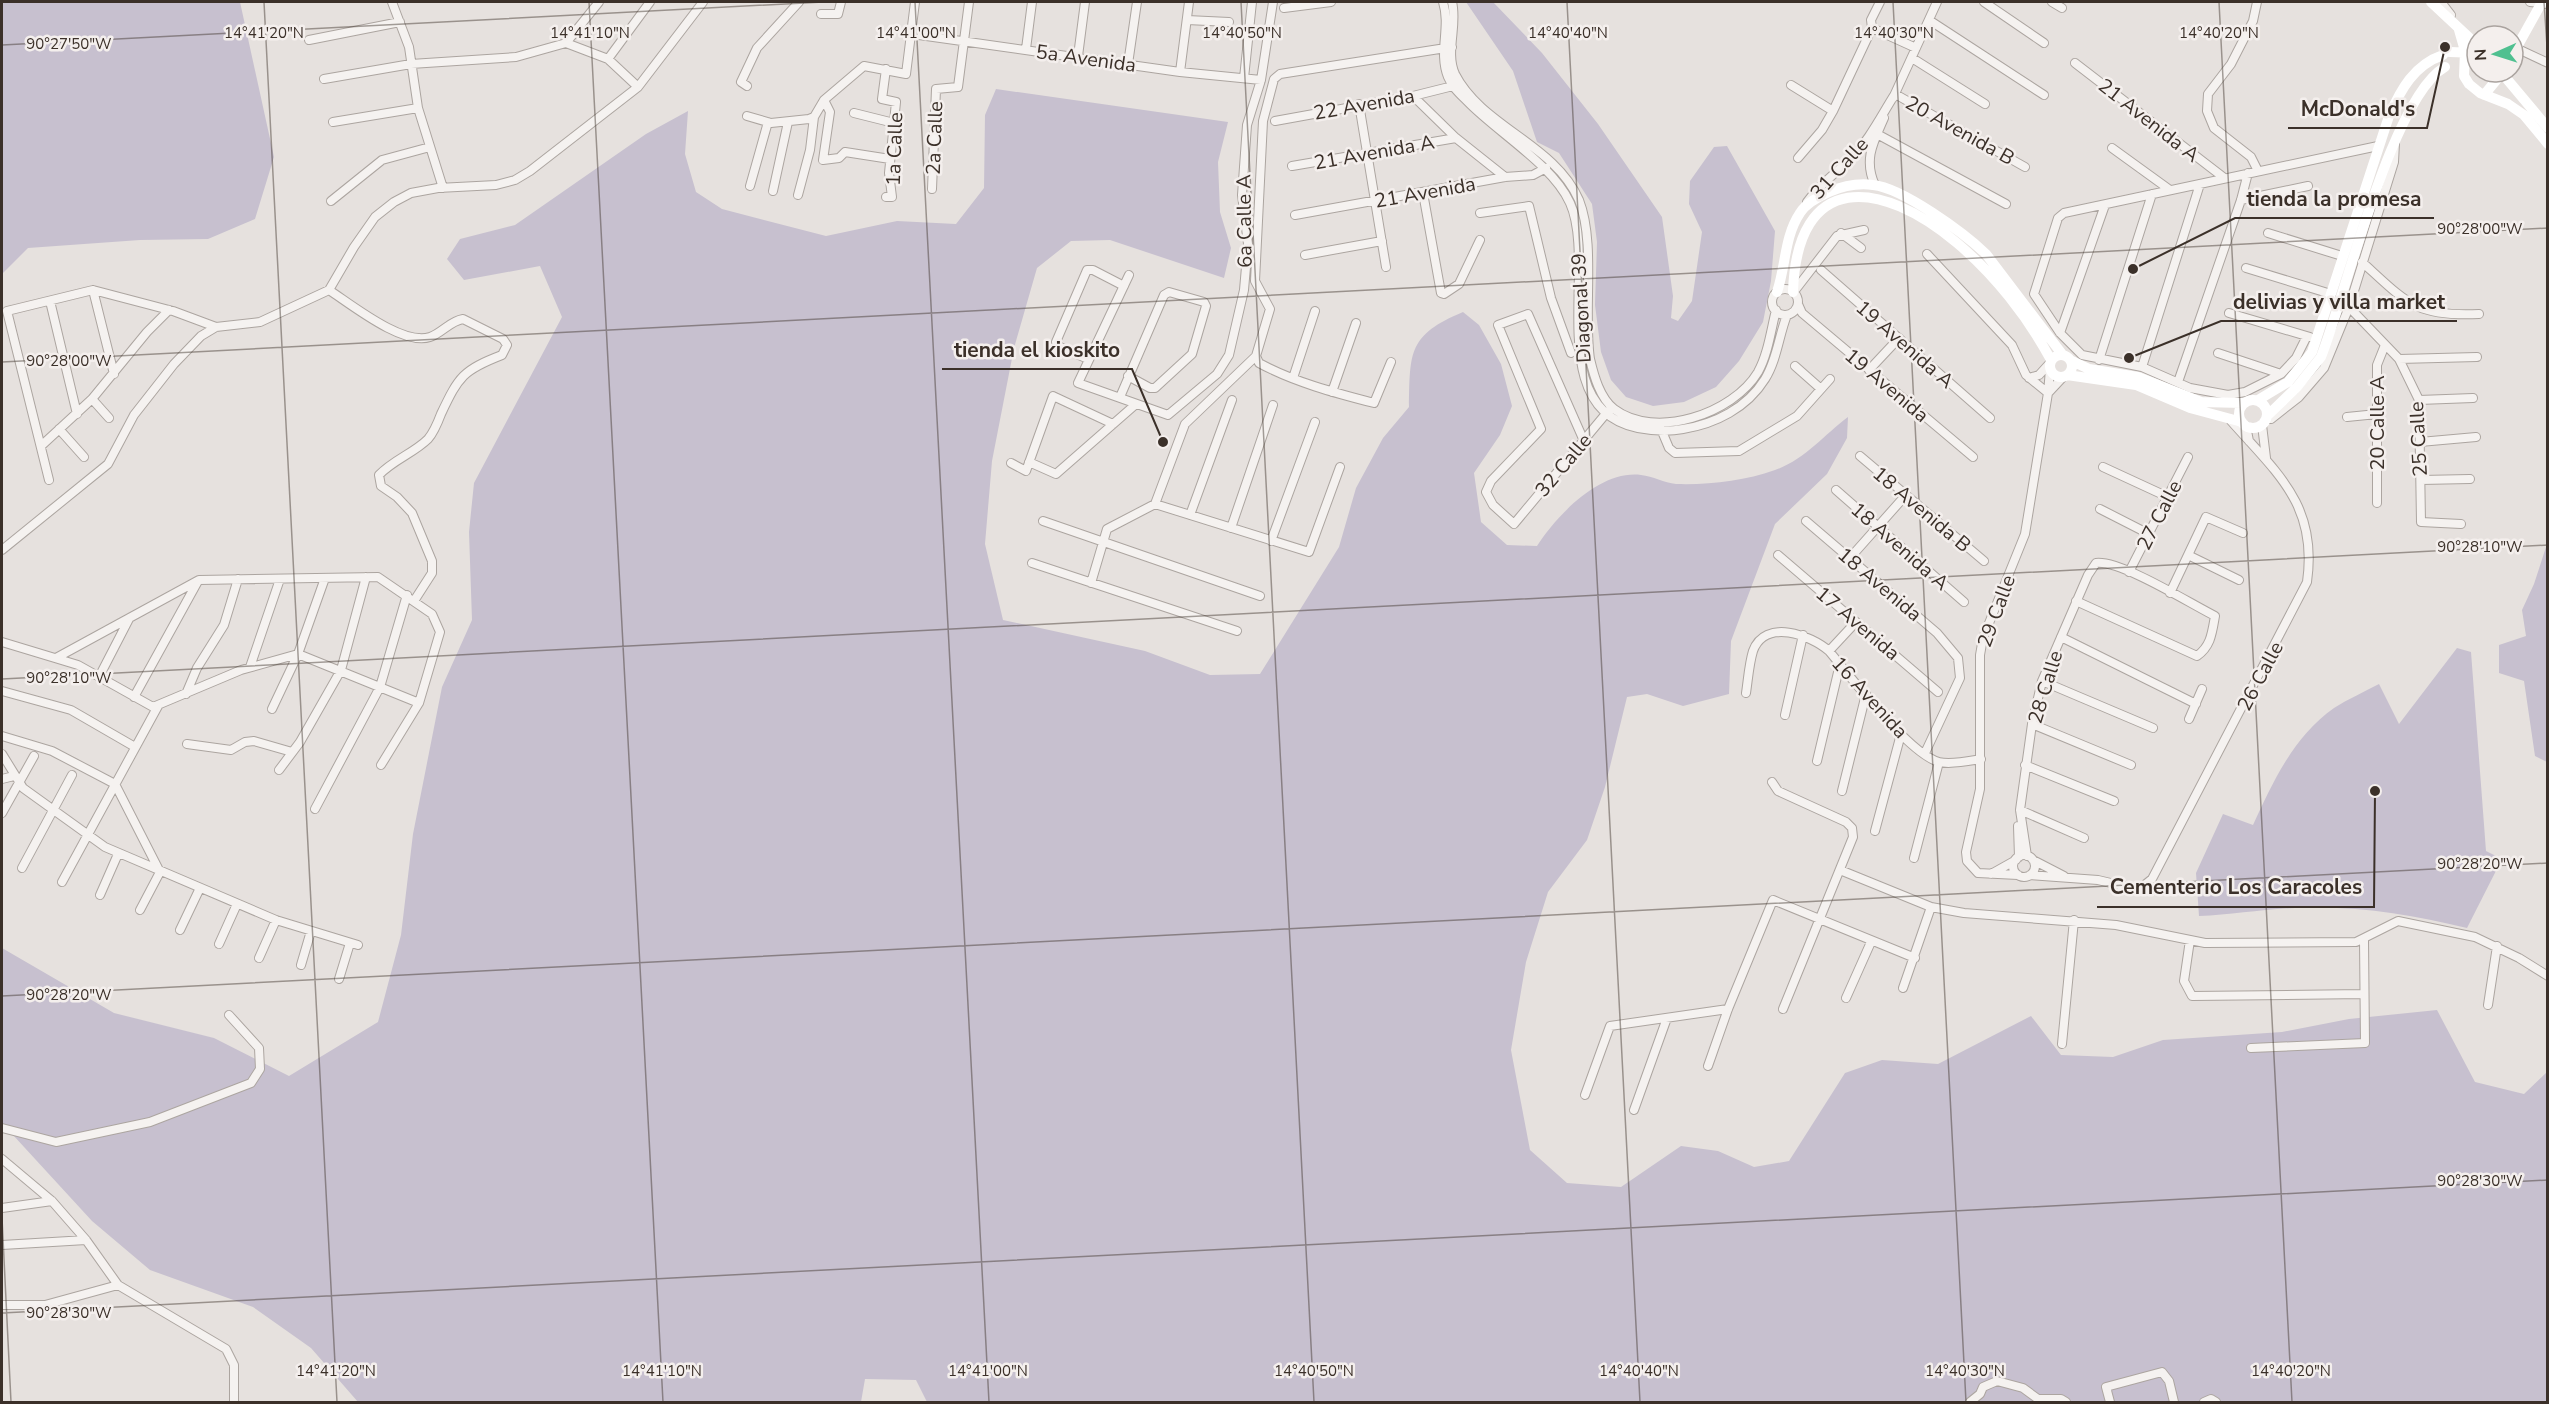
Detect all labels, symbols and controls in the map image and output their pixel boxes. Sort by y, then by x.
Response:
text: 14°41'20"N [224,23,304,43]
text: 14°41'10"N [550,23,630,43]
text: 14°41'00"N [876,23,956,43]
text: 14°40'50"N [1202,23,1282,43]
text: 14°40'40"N [1528,23,1608,43]
text: 14°40'30"N [1854,23,1934,43]
text: 14°40'20"N [2179,23,2259,43]
north arrow [2465,24,2525,84]
text: 90°27'50"W [26,34,112,54]
street label: 5a Avenida [1034,38,1138,79]
text: N [2470,48,2492,61]
street label: 21 Avenida A [2092,72,2205,169]
street label: 22 Avenida [1311,82,1417,127]
street label: 20 Avenida B [1900,89,2019,172]
callout: McDonald's [2288,89,2427,128]
text: McDonald's [2301,95,2415,123]
street label: 2a Calle [920,101,949,175]
street label: 1a Calle [880,112,909,186]
street label: 21 Avenida A [1312,129,1437,176]
street label: 31 Calle [1804,131,1875,205]
street label: 21 Avenida [1372,170,1478,215]
street label: 6a Calle A [1230,174,1259,268]
callout: tienda la promesa [2235,179,2434,218]
text: tienda la promesa [2247,185,2422,213]
text: 90°28'00"W [2437,219,2523,239]
street label: Diagonal 39 [1565,252,1598,364]
callout: delivias y villa market [2221,282,2457,321]
text: delivias y villa market [2233,288,2446,316]
street label: 19 Avenida A [1851,295,1959,393]
callout: tienda el kioskito [942,330,1132,369]
text: tienda el kioskito [954,336,1120,364]
street label: 19 Avenida [1840,343,1934,427]
text: 90°28'00"W [26,351,112,371]
street label: 20 Calle A [2364,375,2391,470]
street label: 25 Calle [2403,401,2434,477]
street label: 32 Calle [1529,428,1598,503]
street label: 18 Avenida B [1867,460,1977,559]
street label: 27 Calle [2130,476,2189,555]
street label: 18 Avenida A [1846,497,1954,595]
text: 90°28'10"W [2437,537,2523,557]
street label: 18 Avenida [1833,542,1927,626]
street label: 29 Calle [1971,571,2022,651]
street label: 17 Avenida [1810,580,1906,667]
street label: 26 Calle [2231,637,2290,716]
street label: 28 Calle [2022,647,2069,727]
street label: 16 Avenida [1825,650,1914,744]
text: 90°28'10"W [26,668,112,688]
text: 90°28'20"W [2437,854,2523,874]
callout: Cementerio Los Caracoles [2097,868,2374,907]
text: Cementerio Los Caracoles [2110,873,2362,901]
text: 90°28'20"W [26,985,112,1005]
text: 90°28'30"W [2437,1171,2523,1191]
text: 90°28'30"W [26,1303,112,1323]
text: 14°41'20"N [296,1361,376,1381]
text: 14°41'10"N [622,1361,702,1381]
text: 14°41'00"N [948,1361,1028,1381]
text: 14°40'50"N [1274,1361,1354,1381]
text: 14°40'40"N [1599,1361,1679,1381]
text: 14°40'30"N [1925,1361,2005,1381]
text: 14°40'20"N [2251,1361,2331,1381]

